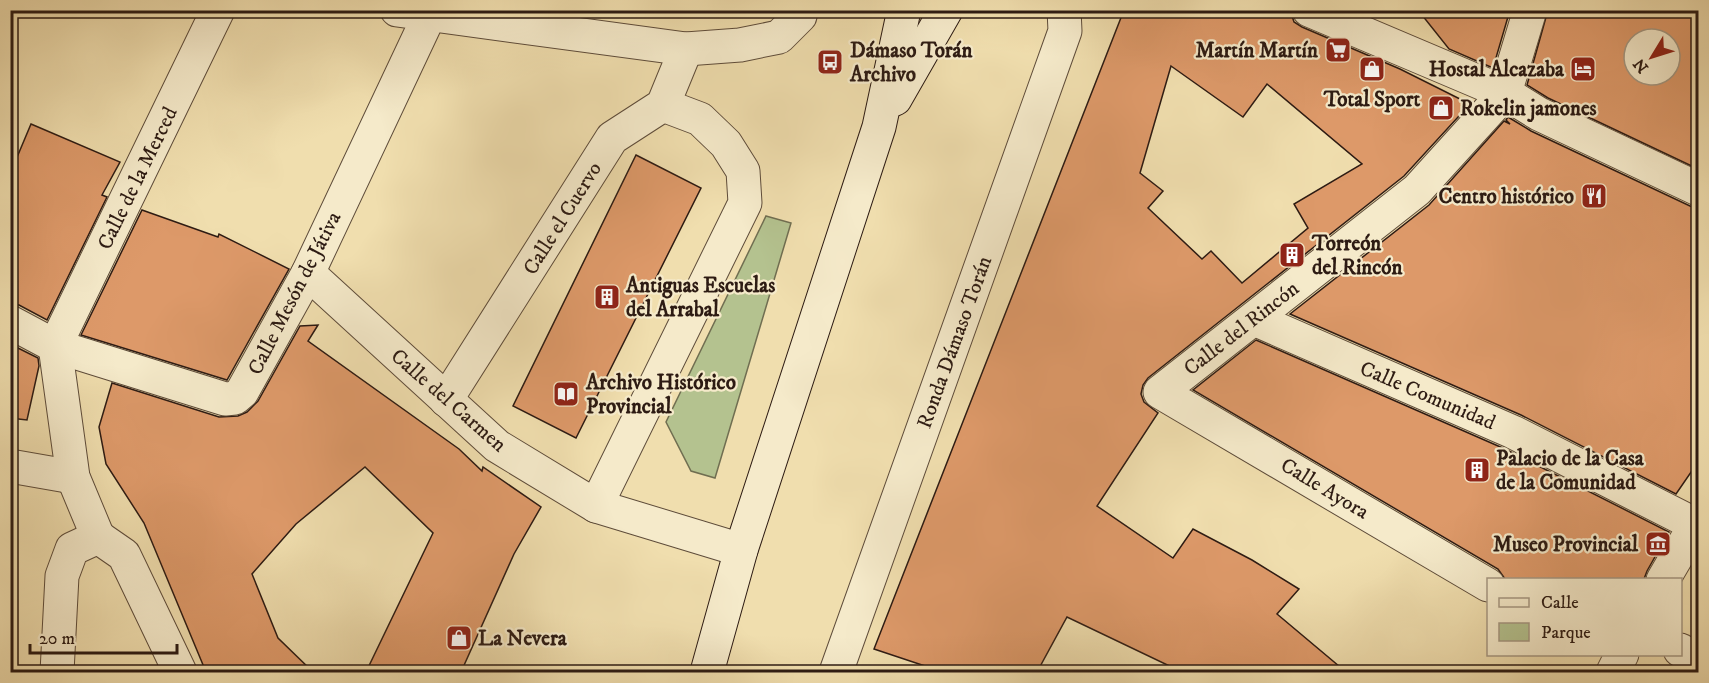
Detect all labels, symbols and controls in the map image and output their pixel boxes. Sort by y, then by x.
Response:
north arrow [1622,27,1682,87]
supermarket icon: Martín Martín [1323,35,1353,65]
place label: Dámaso Torán Archivo [849,38,974,88]
place label: Martín Martín [1195,38,1319,64]
bus stop icon: Dámaso Torán Archivo [815,47,845,77]
shop icon: Total Sport [1357,54,1387,84]
hotel icon: Hostal Alcazaba [1568,54,1598,84]
text: N [1629,54,1653,77]
place label: Hostal Alcazaba [1429,57,1565,83]
place label: Total Sport [1323,87,1421,113]
shop icon: Rokelin jamones [1426,93,1456,123]
place label: Rokelin jamones [1460,96,1597,123]
street label: Calle de la Merced [92,102,184,254]
street label: Calle el Cuervo [518,157,608,280]
restaurant icon: Centro histórico [1579,181,1609,211]
place label: Centro histórico [1438,184,1574,210]
street label: Calle Mesón de Játiva [242,207,347,379]
place label: Torreón del Rincón [1311,231,1404,281]
building icon: Torreón del Rincón [1277,240,1307,270]
street label: Ronda Dámaso Torán [912,253,998,432]
place label: Antiguas Escuelas del Arrabal [625,273,775,323]
street label: Calle del Rincón [1179,276,1304,382]
building icon: Antiguas Escuelas del Arrabal [592,282,622,312]
street label: Calle del Carmen [385,343,511,458]
street label: Calle Comunidad [1356,356,1500,436]
place label: Archivo Histórico Provincial [585,370,736,420]
library icon: Archivo Histórico Provincial [551,379,581,409]
place label: Palacio de la Casa de la Comunidad [1496,446,1645,496]
street label: Calle Ayora [1276,452,1373,525]
building icon: Palacio de la Casa de la Comunidad [1462,455,1492,485]
museum icon: Museo Provincial [1643,529,1673,559]
place label: Museo Provincial [1493,532,1639,558]
legend [1487,578,1682,656]
text: Calle [1541,592,1579,614]
scale bar [30,617,177,655]
text: Parque [1541,622,1591,644]
shop icon: La Nevera [444,623,474,653]
place label: La Nevera [478,626,568,652]
text: 20 m [39,628,75,650]

